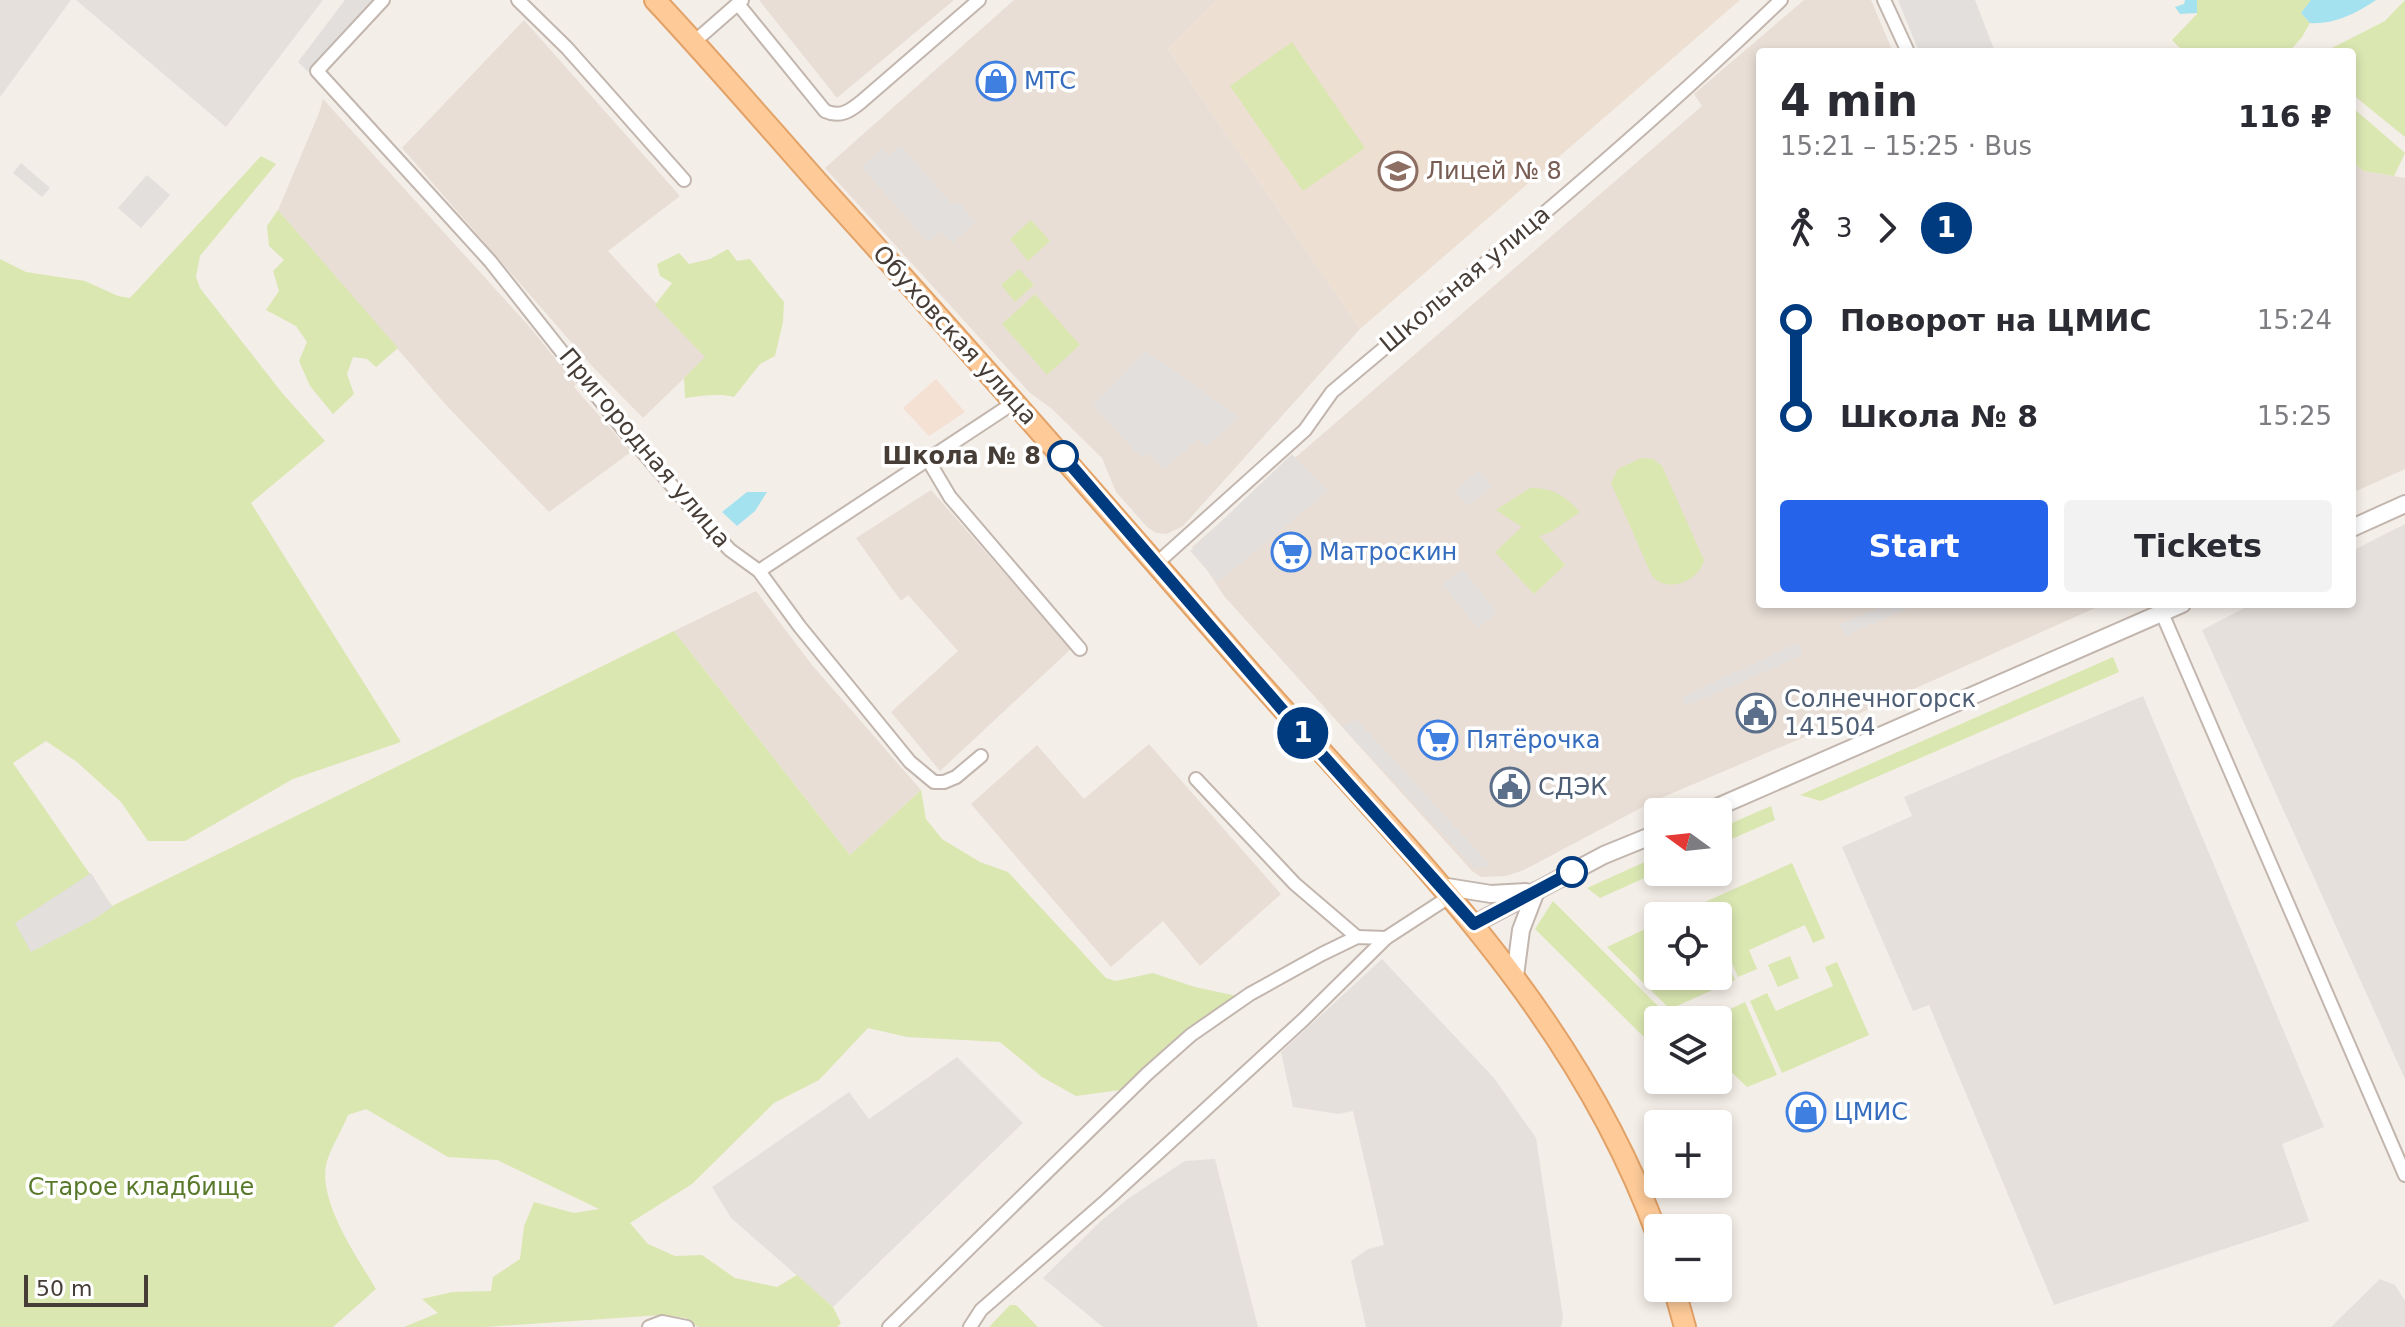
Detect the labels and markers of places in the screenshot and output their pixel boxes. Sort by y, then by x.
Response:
shop icon: МТС [975,60,1017,102]
place label: МТС [1024,67,1076,95]
school or university icon: Лицей № 8 [1377,150,1419,192]
place label: Лицей № 8 [1426,157,1562,185]
marker: Школа № 8 [1048,441,1078,471]
place label: Школа № 8 [883,442,1041,470]
supermarket icon: Матроскин [1270,531,1312,573]
place label: Матроскин [1319,538,1457,566]
place label: Солнечногорск 141504 [1784,685,1976,741]
public building icon: Солнечногорск 141504 [1735,692,1777,734]
supermarket icon: Пятёрочка [1417,719,1459,761]
place label: Пятёрочка [1466,726,1601,754]
public building icon: СДЭК [1489,766,1531,808]
place label: СДЭК [1538,773,1607,801]
unlabelled marker [1557,857,1587,887]
shop icon: ЦМИС [1785,1091,1827,1133]
place label: ЦМИС [1834,1098,1908,1126]

